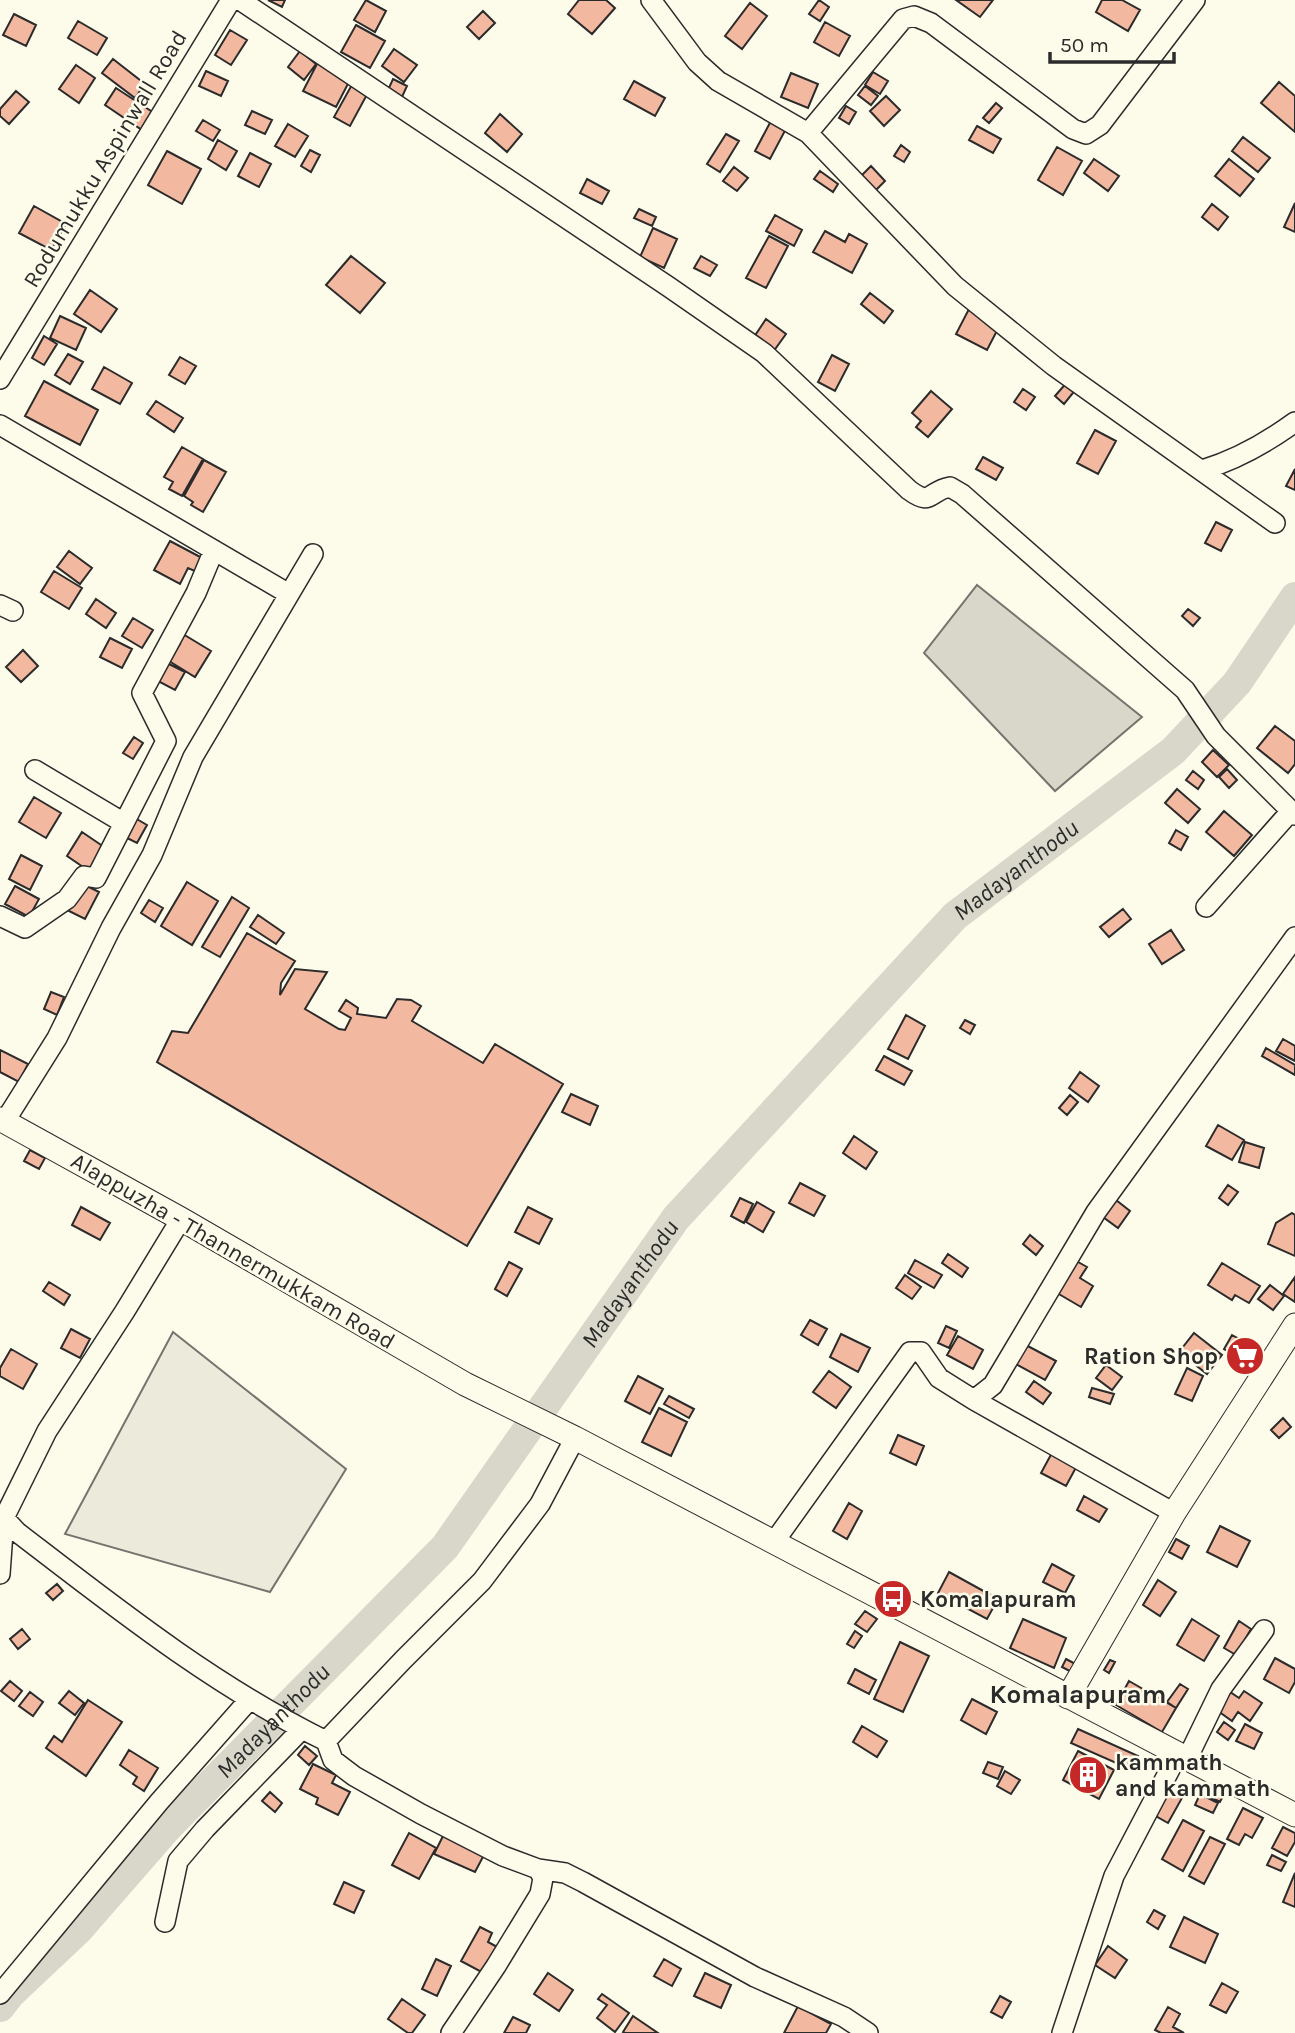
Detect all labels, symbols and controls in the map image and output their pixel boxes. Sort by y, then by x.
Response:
scale bar [1050,21,1174,65]
street label: Rodumukku Aspinwall Road [17,26,193,292]
text: 50 m [1060,33,1109,57]
water label: Madayanthodu [948,813,1084,926]
street label: Alappuzha - Thannermukkam Road [66,1147,400,1355]
water label: Madayanthodu [575,1214,684,1353]
supermarket icon: Ration Shop [1224,1335,1266,1377]
place label: Ration Shop [1084,1343,1218,1370]
bus stop icon: Komalapuram [872,1578,914,1620]
place label: Komalapuram [920,1586,1077,1613]
water label: Madayanthodu [210,1658,336,1784]
district label: Komalapuram [990,1679,1166,1710]
place label: kammath and kammath [1115,1749,1270,1802]
building icon: kammath and kammath [1067,1754,1109,1796]

